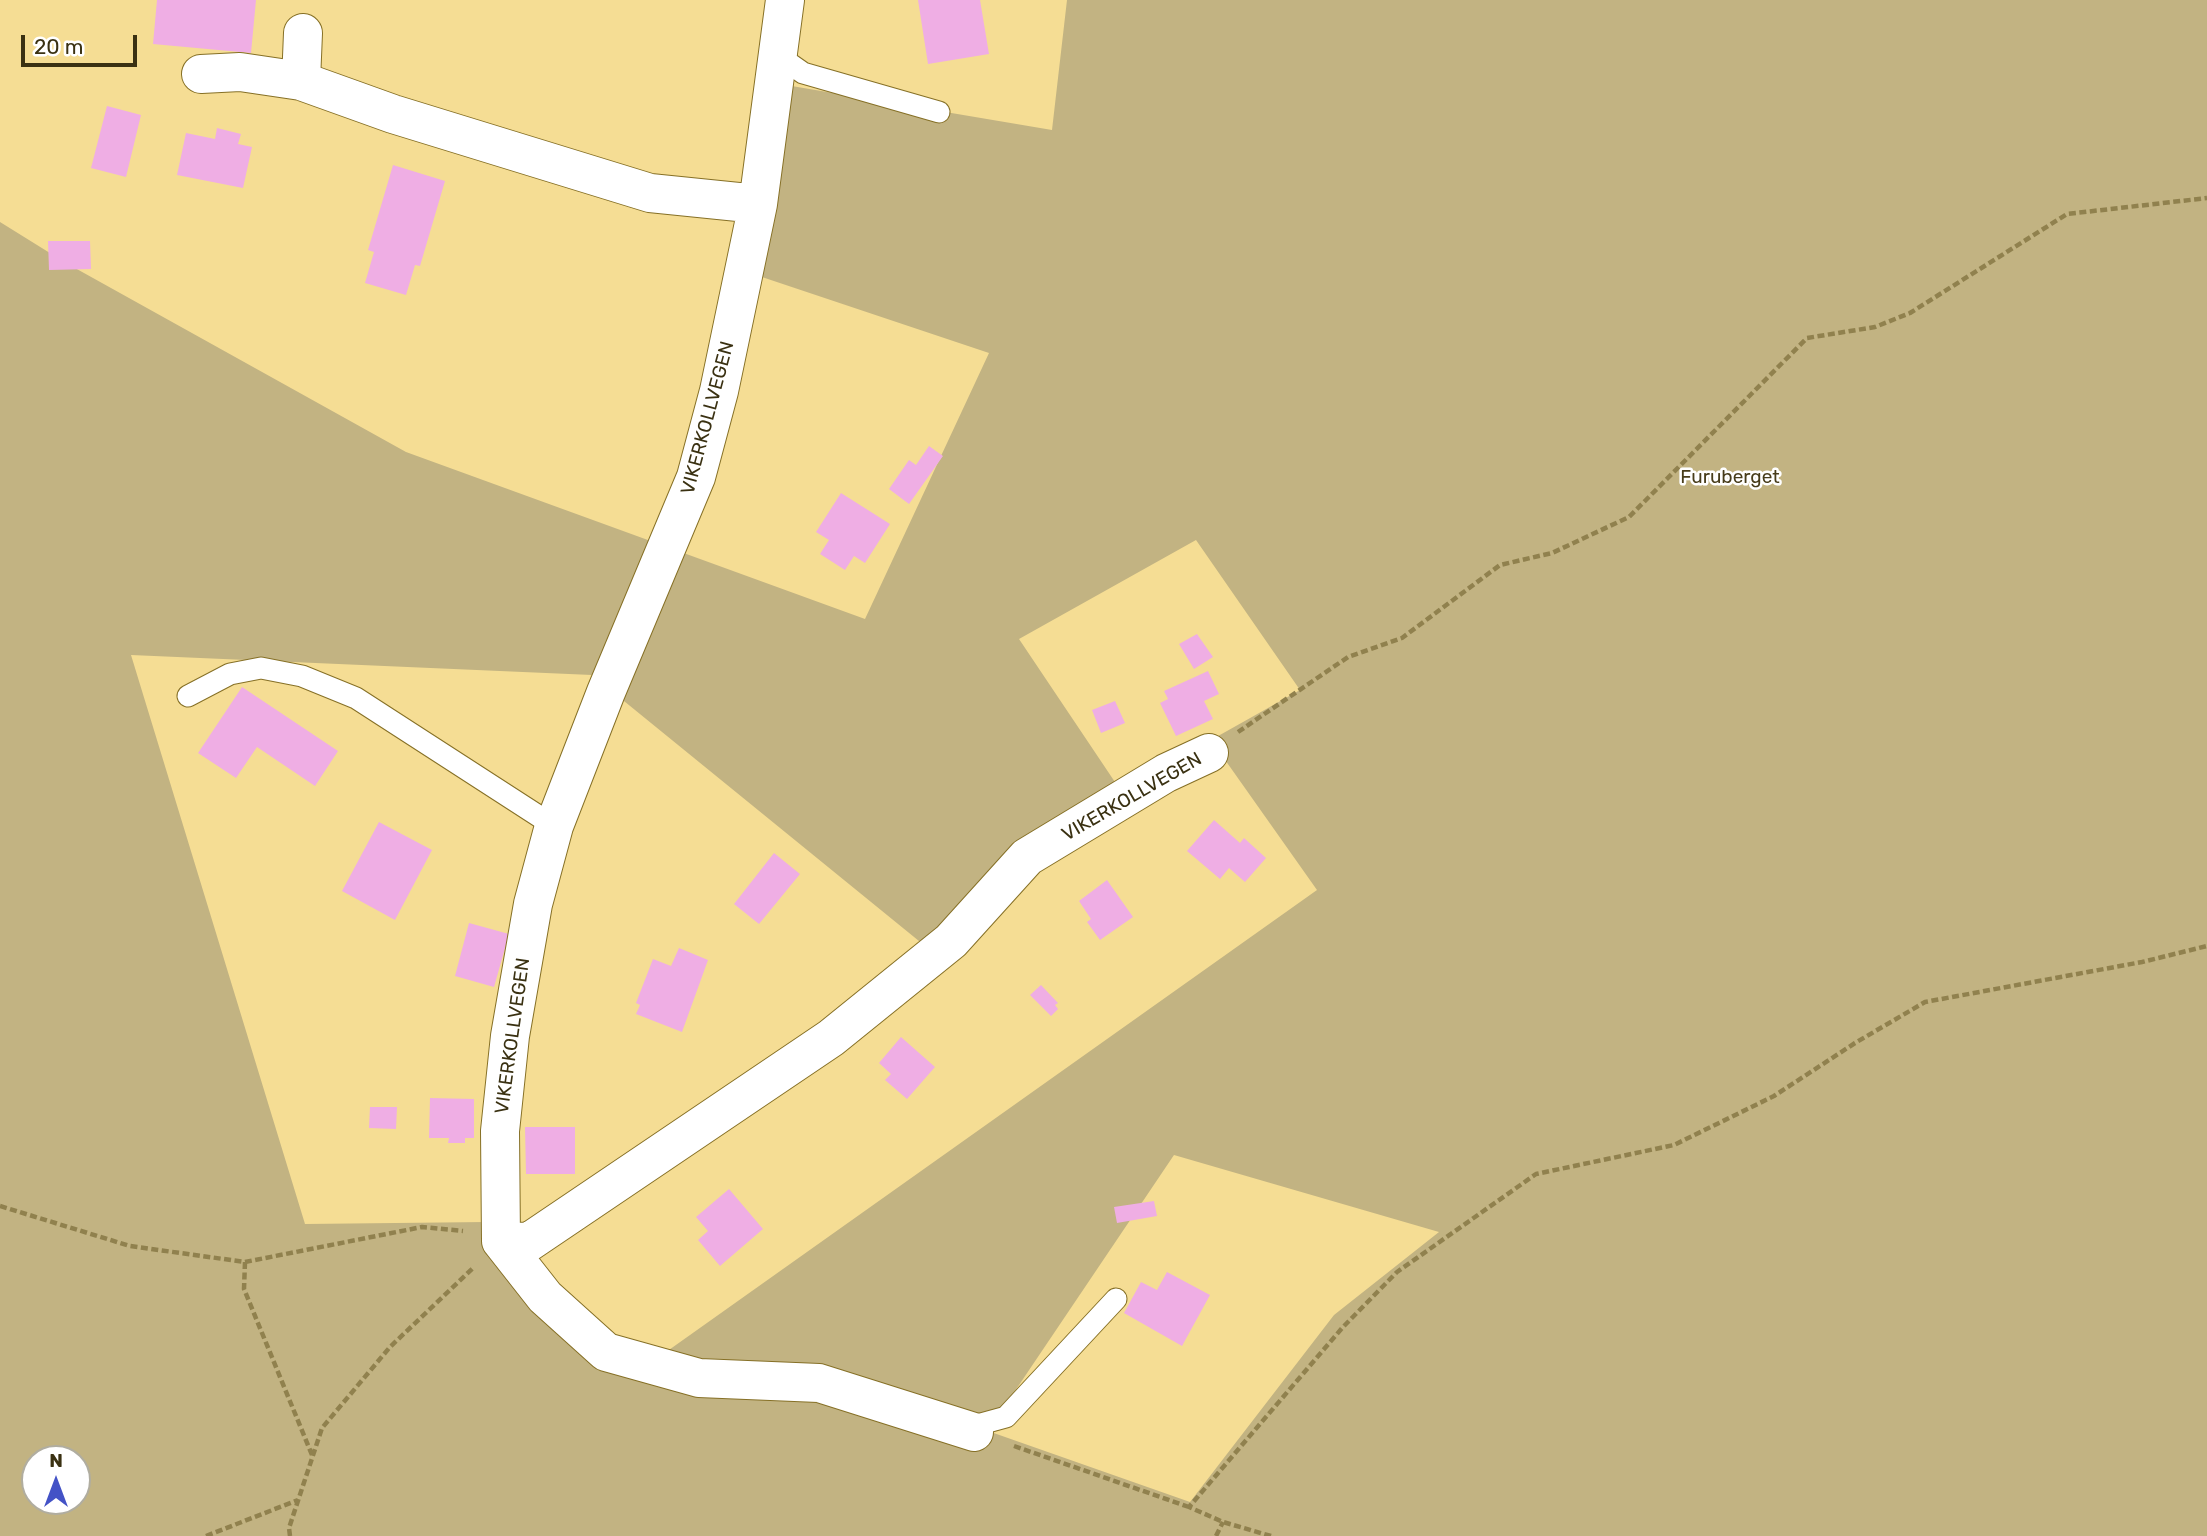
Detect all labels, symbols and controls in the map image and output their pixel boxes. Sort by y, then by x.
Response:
scale bar [24,21,140,65]
text: 20 m [34,34,83,59]
street label: VIKERKOLLVEGEN [677,339,739,497]
park label: Furuberget [1680,467,1780,489]
street label: VIKERKOLLVEGEN [1058,748,1206,846]
street label: VIKERKOLLVEGEN [491,956,535,1116]
north arrow [21,1445,91,1515]
text: N [49,1449,63,1472]

